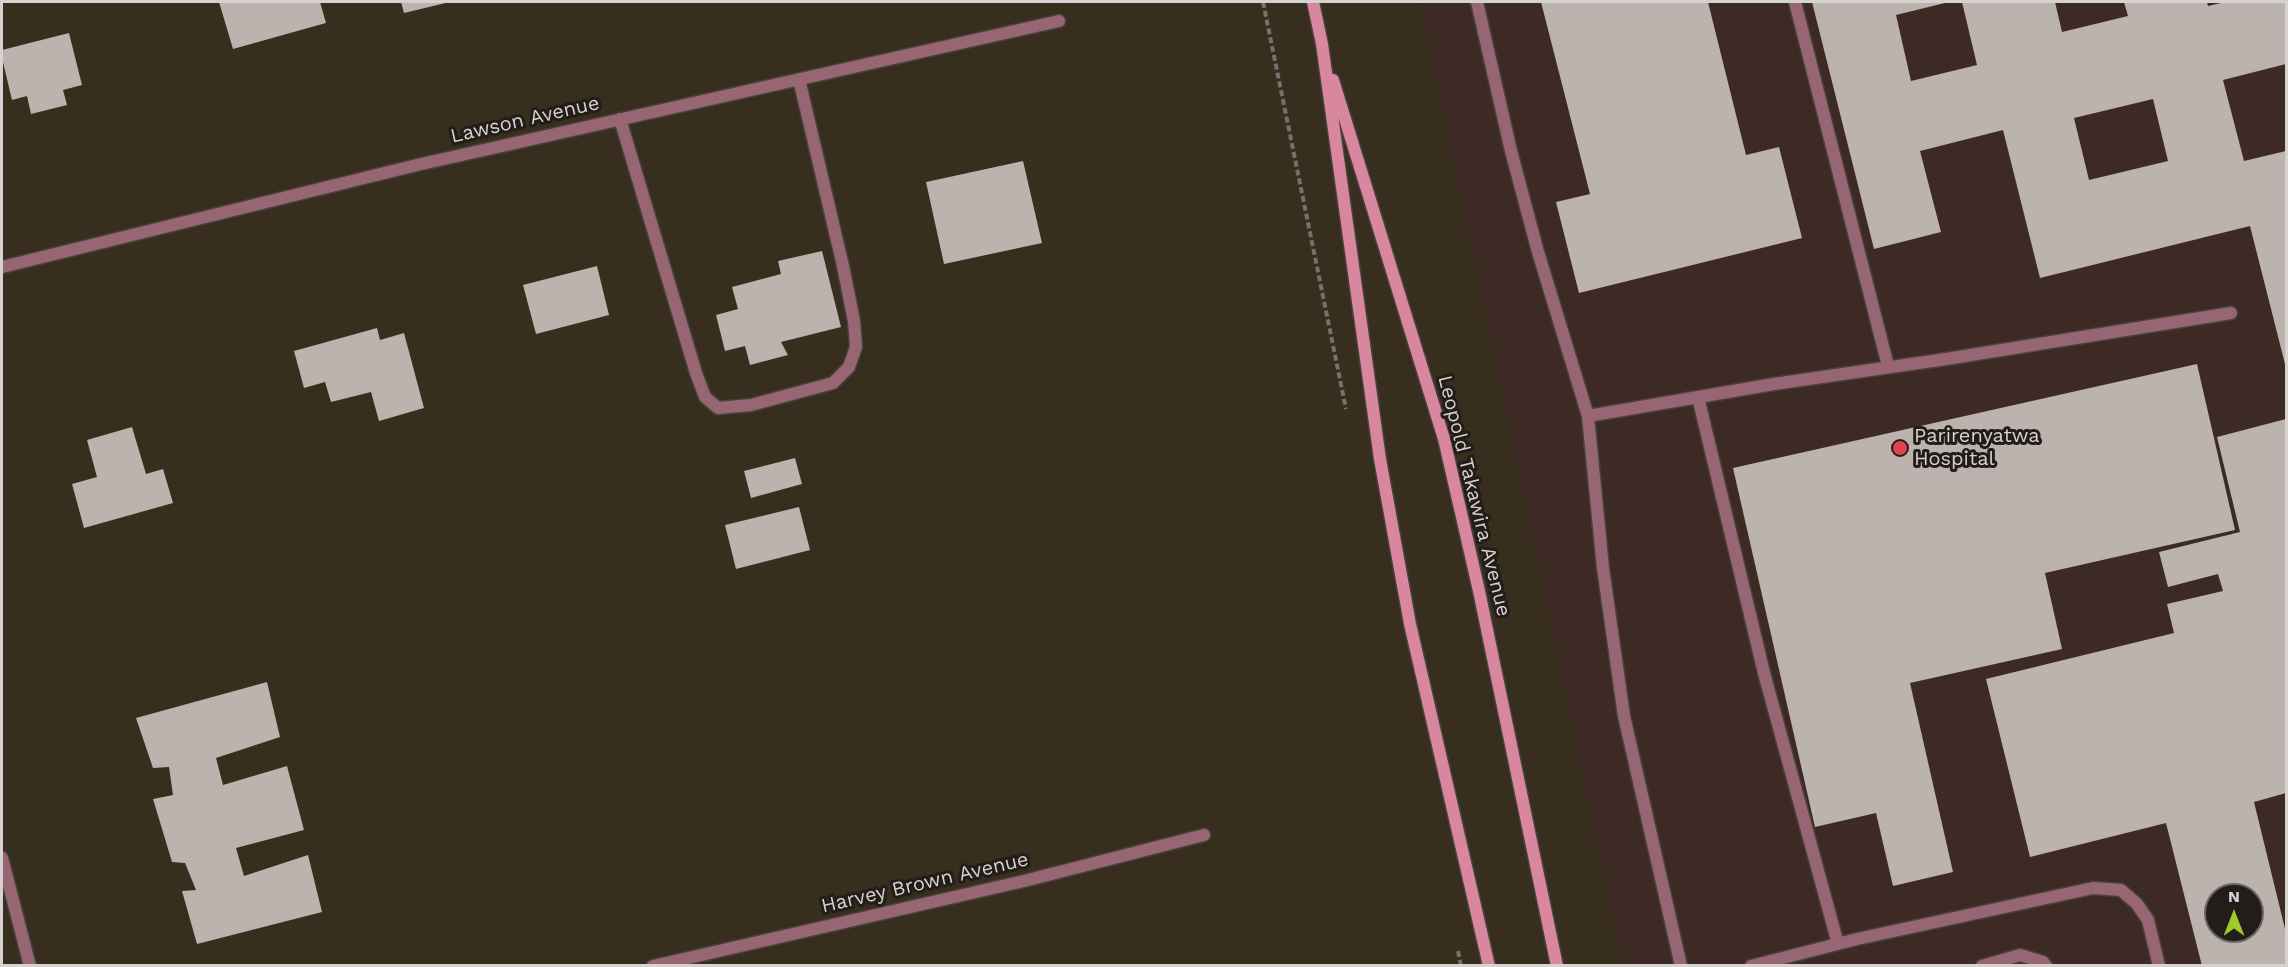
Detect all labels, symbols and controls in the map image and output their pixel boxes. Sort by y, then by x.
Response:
street label: Lawson Avenue [448,91,602,149]
street label: Leopold Takawira Avenue [1432,373,1516,619]
place label: Parirenyatwa Hospital [1914,424,2040,471]
marker: Parirenyatwa Hospital [1891,439,1909,457]
street label: Harvey Brown Avenue [819,847,1031,919]
north arrow [2204,883,2264,943]
text: N [2228,887,2240,906]

